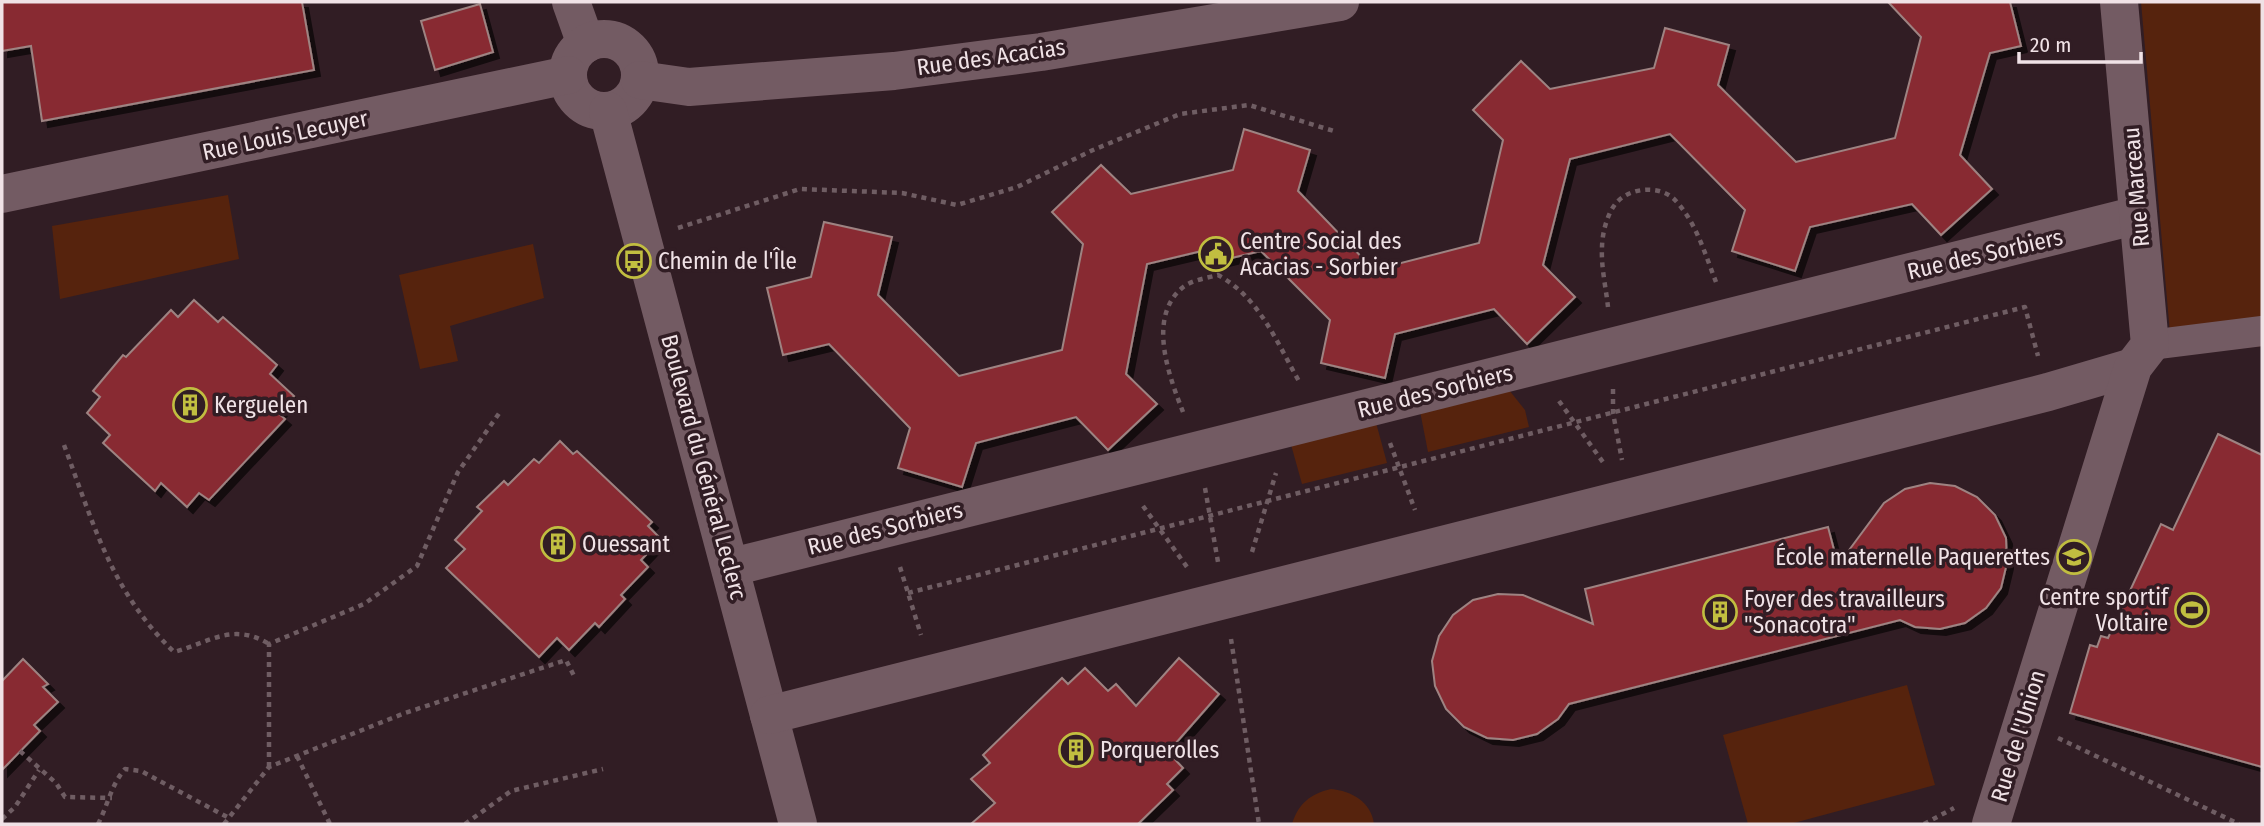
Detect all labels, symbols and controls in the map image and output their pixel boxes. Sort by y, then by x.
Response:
scale bar [2019,21,2142,65]
text: 20 m [2030,32,2071,58]
street label: Rue des Acacias [915,33,1067,81]
street label: Rue Louis Lecuyer [200,104,370,166]
street label: Rue Marceau [2117,126,2155,248]
street label: Rue des Sorbiers [1905,222,2066,285]
place label: Centre Social des Acacias - Sorbier [1240,227,1402,281]
public building icon: Centre Social des Acacias - Sorbier [1197,235,1235,273]
bus stop icon: Chemin de l'Île [615,242,653,280]
place label: Chemin de l'Île [658,247,797,275]
street label: Boulevard du Général Leclerc [655,331,753,603]
street label: Rue des Sorbiers [1355,358,1516,424]
building icon: Kerguelen [171,386,209,424]
place label: Kerguelen [214,391,308,419]
street label: Rue des Sorbiers [805,495,966,561]
building icon: Ouessant [539,525,577,563]
place label: Ouessant [582,530,670,558]
school or university icon: École maternelle Paquerettes [2055,538,2093,576]
place label: École maternelle Paquerettes [1775,542,2050,571]
place label: Centre sportif Voltaire [2039,583,2170,637]
place label: Foyer des travailleurs "Sonacotra" [1744,585,1945,639]
sports icon: Centre sportif Voltaire [2173,591,2211,629]
building icon: Foyer des travailleurs "Sonacotra" [1701,593,1739,631]
street label: Rue de l'Union [1985,667,2051,805]
building icon: Porquerolles [1057,731,1095,769]
place label: Porquerolles [1100,736,1219,764]

